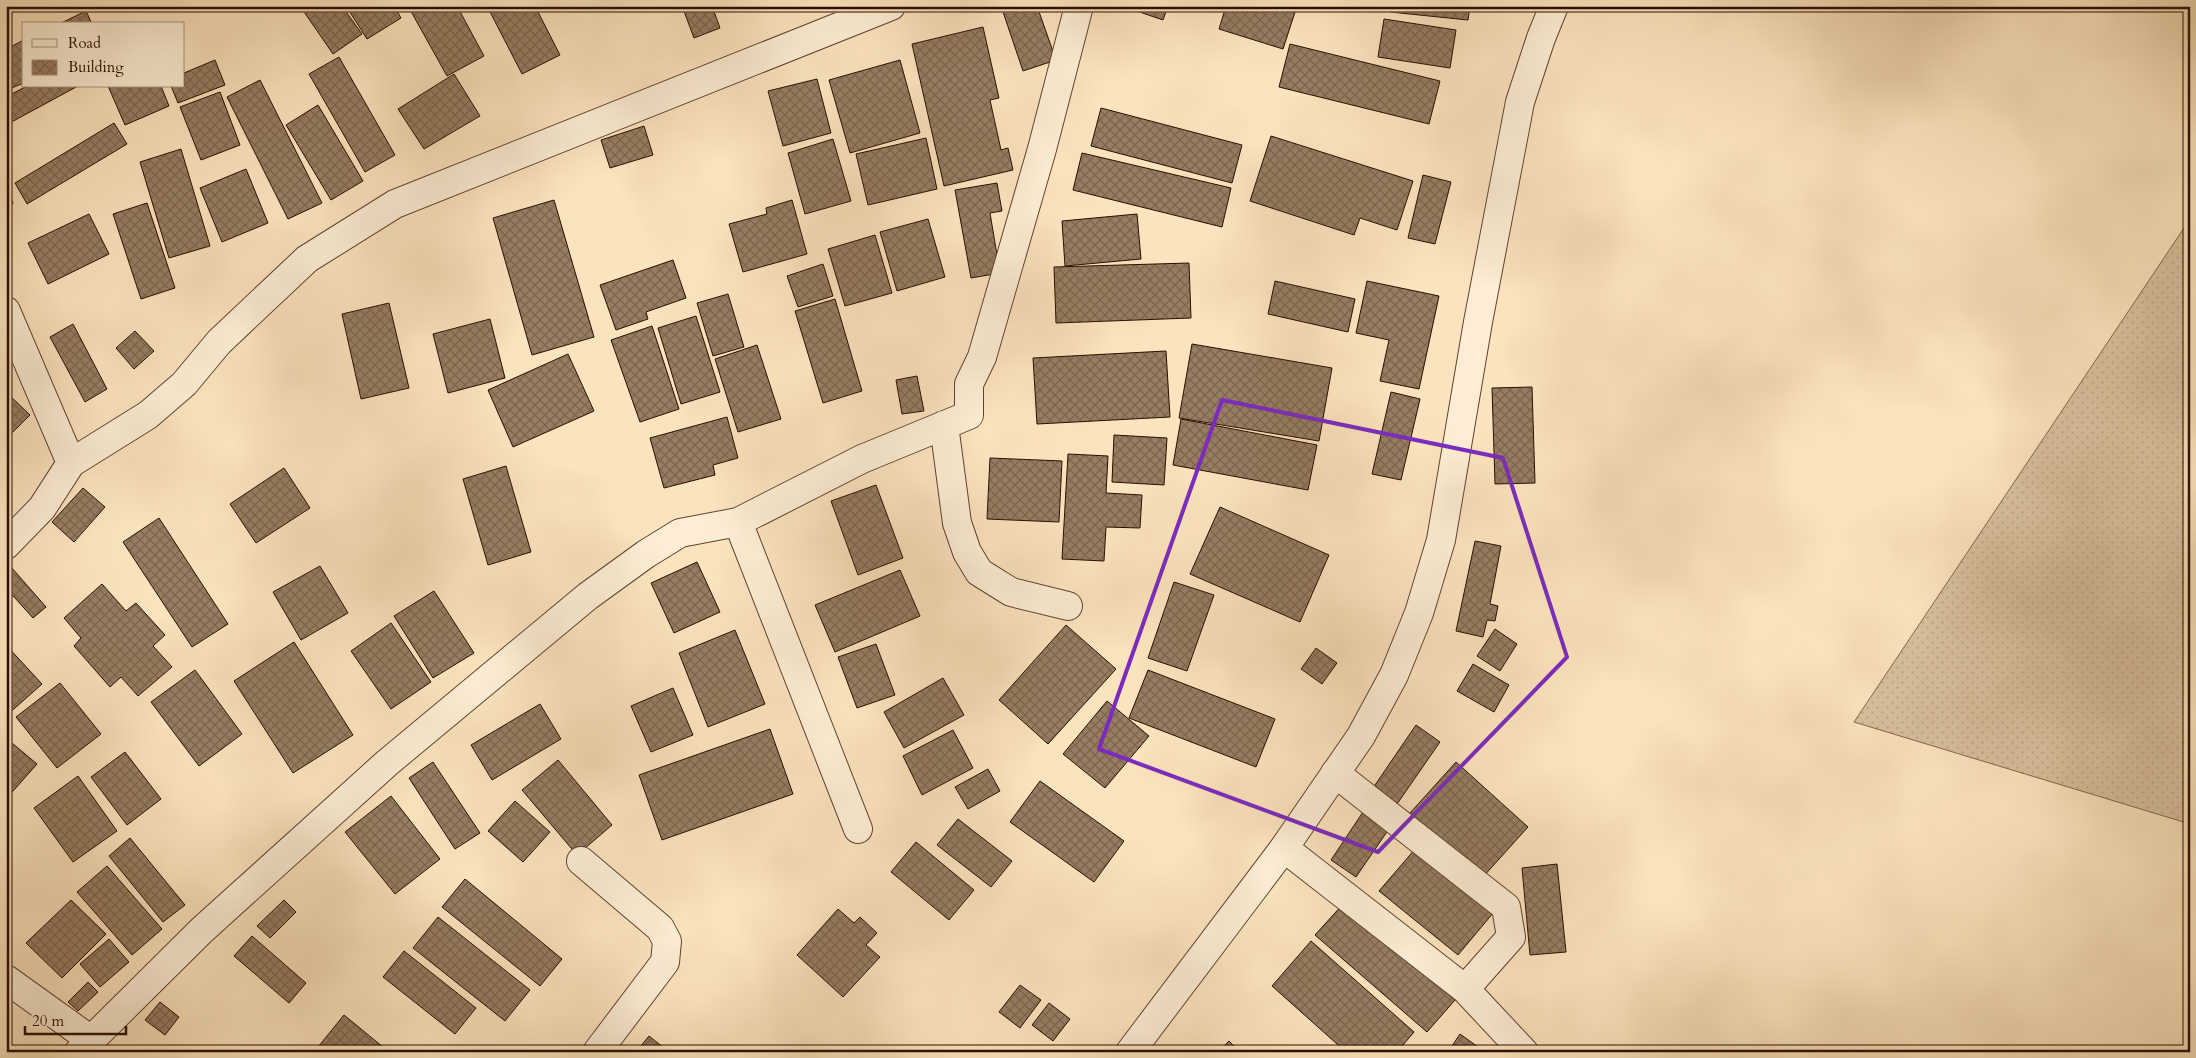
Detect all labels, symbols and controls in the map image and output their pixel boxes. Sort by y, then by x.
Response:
legend [22,22,185,88]
text: Road [68,33,101,53]
text: Building [68,57,124,77]
scale bar [25,1003,126,1035]
text: 20 m [32,1011,64,1031]

